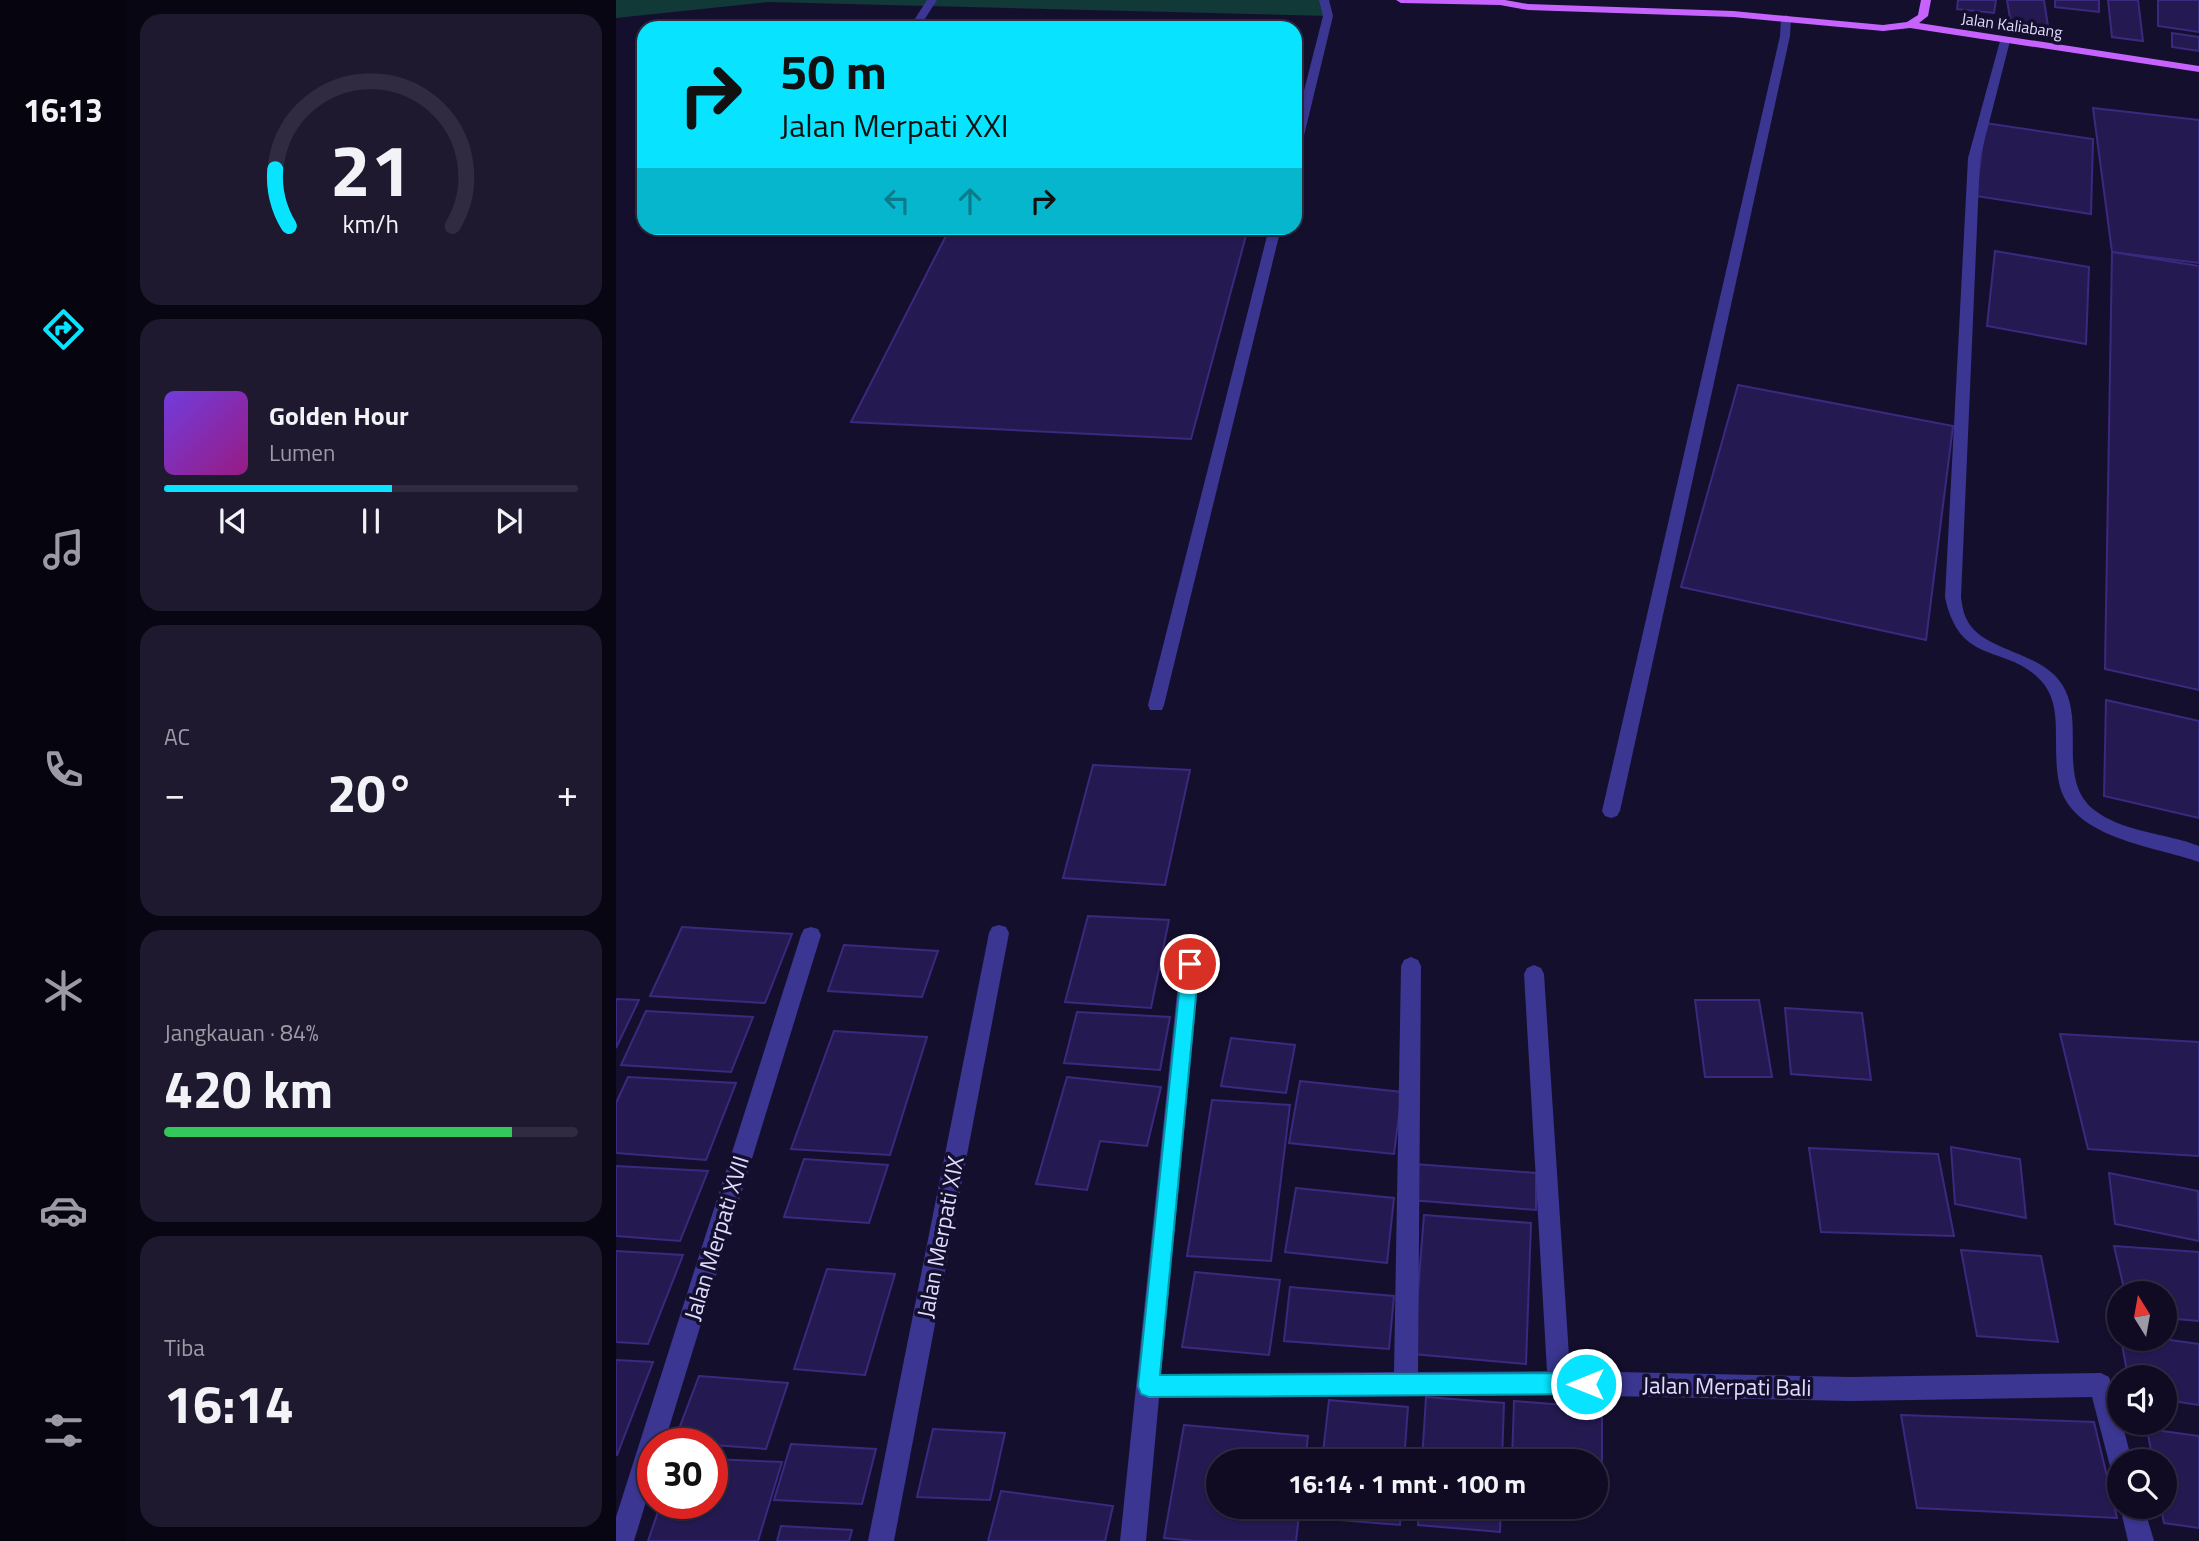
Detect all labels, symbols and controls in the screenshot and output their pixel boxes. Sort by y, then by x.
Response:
street label: Jalan Kaliabang [1960,6,2064,44]
text: 50 m [780,33,887,108]
icon: right [665,49,756,140]
text: 16:13 [23,86,103,134]
text: Jalan Merpati XXI [780,101,1009,149]
text: 21 [330,114,412,224]
icon: left [878,182,916,220]
icon: ahead [951,182,989,220]
icon: right [1024,182,1062,220]
text: km/h [343,205,399,243]
icon: directions [39,305,88,354]
text: Golden Hour [269,396,409,435]
text: Lumen [269,435,335,470]
icon: previous [214,502,252,540]
icon: pause [352,502,390,540]
icon: next [490,502,528,540]
icon: music [39,525,88,574]
text: AC [164,719,190,754]
icon: phone [39,745,88,794]
text: 20° [327,753,415,832]
text: − [164,764,185,822]
text: + [557,764,578,822]
pin [1160,934,1220,994]
icon: arrive [1171,945,1209,983]
icon: climate [39,966,88,1015]
text: Jangkauan · 84% [164,1015,319,1050]
text: 420 km [164,1049,333,1128]
street label: Jalan Merpati XVII [674,1151,758,1325]
street label: Jalan Merpati XIX [907,1153,973,1321]
icon: car [39,1186,88,1235]
north arrow [2107,1281,2177,1351]
map controls [2107,1281,2177,1519]
text: Tiba [164,1330,205,1365]
position arrow [1549,1347,1623,1421]
text: 16:14 [164,1364,294,1443]
button: sound [2107,1365,2177,1435]
street label: Jalan Merpati Bali [1642,1367,1812,1405]
icon: filters [39,1406,88,1455]
speed limit sign: 30 [637,1428,728,1519]
button: search [2107,1449,2177,1519]
text: 16:14 · 1 mnt · 100 m [1288,1464,1526,1503]

